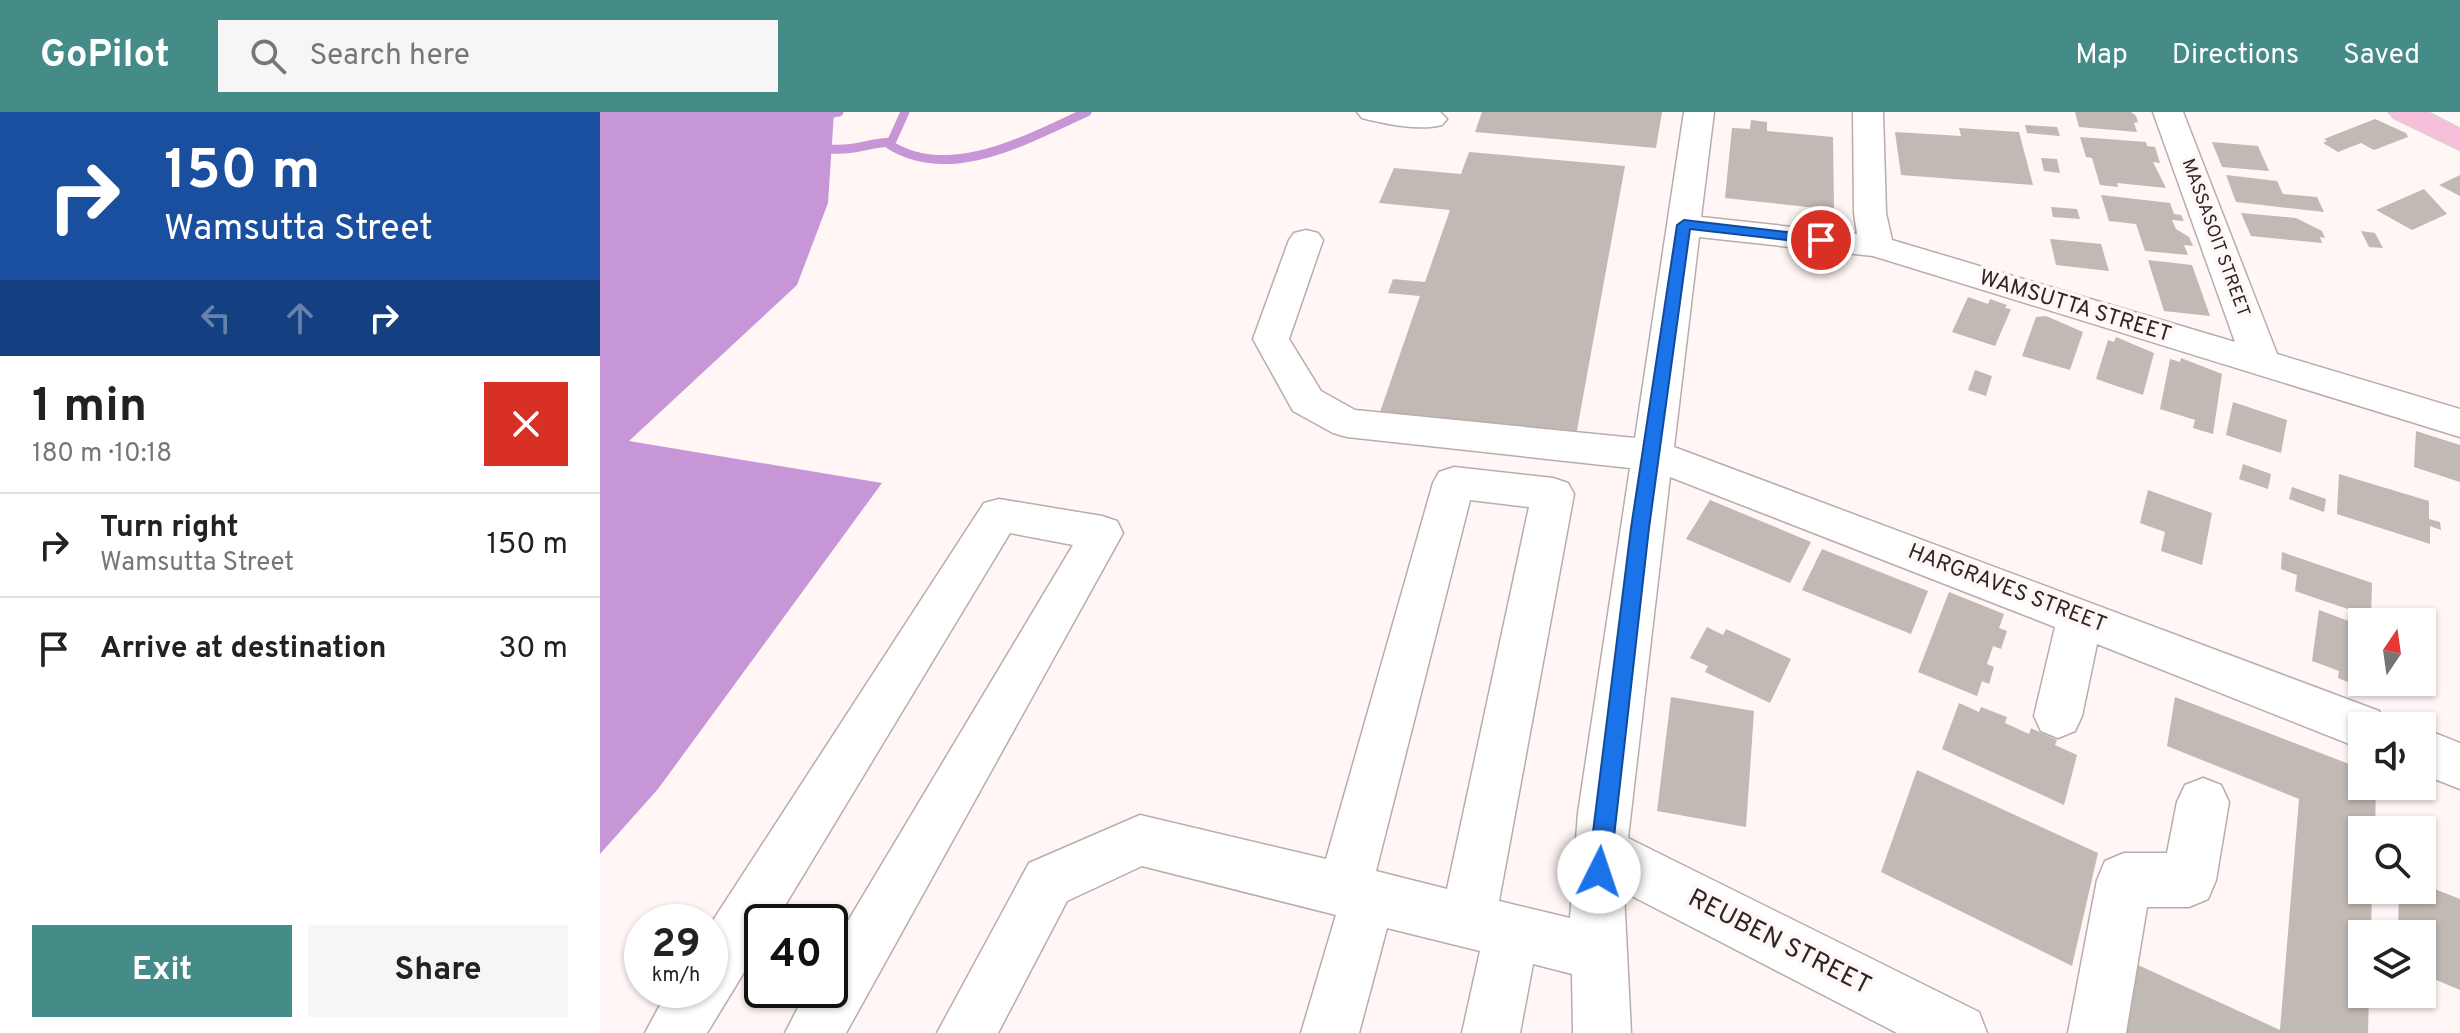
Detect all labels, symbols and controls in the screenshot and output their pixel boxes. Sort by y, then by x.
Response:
search box [218,20,778,92]
text: GoPilot [40,32,170,81]
icon: search [246,34,290,78]
text: Search here [310,38,470,75]
text: Map [2075,38,2128,74]
text: Directions [2172,38,2299,74]
text: Saved [2343,38,2420,74]
text: 150 m [164,138,320,208]
icon: right [32,144,136,248]
street label: MASSASOIT STREET [2176,156,2254,320]
pin [1787,206,1855,274]
text: Wamsutta Street [164,207,433,253]
icon: arrive [1799,218,1843,262]
street label: WAMSUTTA STREET [1976,265,2174,349]
icon: left [194,296,238,340]
icon: ahead [278,296,322,340]
icon: right [362,296,406,340]
text: 1 min [32,378,147,438]
button: close [484,382,568,466]
text: 180 m · 10:18 [32,438,172,471]
text: Turn right [100,510,238,547]
icon: right [32,523,76,567]
text: 150 m [487,527,568,564]
street label: HARGRAVES STREET [1904,539,2110,639]
text: Wamsutta Street [100,547,294,580]
north arrow [2348,608,2436,696]
map controls [2348,608,2436,1008]
icon: arrive [32,627,76,671]
text: Arrive at destination [100,631,386,668]
text: 30 m [499,631,568,668]
button: sound [2348,712,2436,800]
button: search [2348,816,2436,904]
position arrow [1557,830,1641,914]
street label: REUBEN STREET [1682,883,1876,1003]
speed limit sign: 40 [744,904,848,1008]
button: layers [2348,920,2436,1008]
text: 29 [651,921,701,971]
button: Exit [32,925,292,1017]
button: Share [308,925,568,1017]
text: km/h [652,963,700,989]

